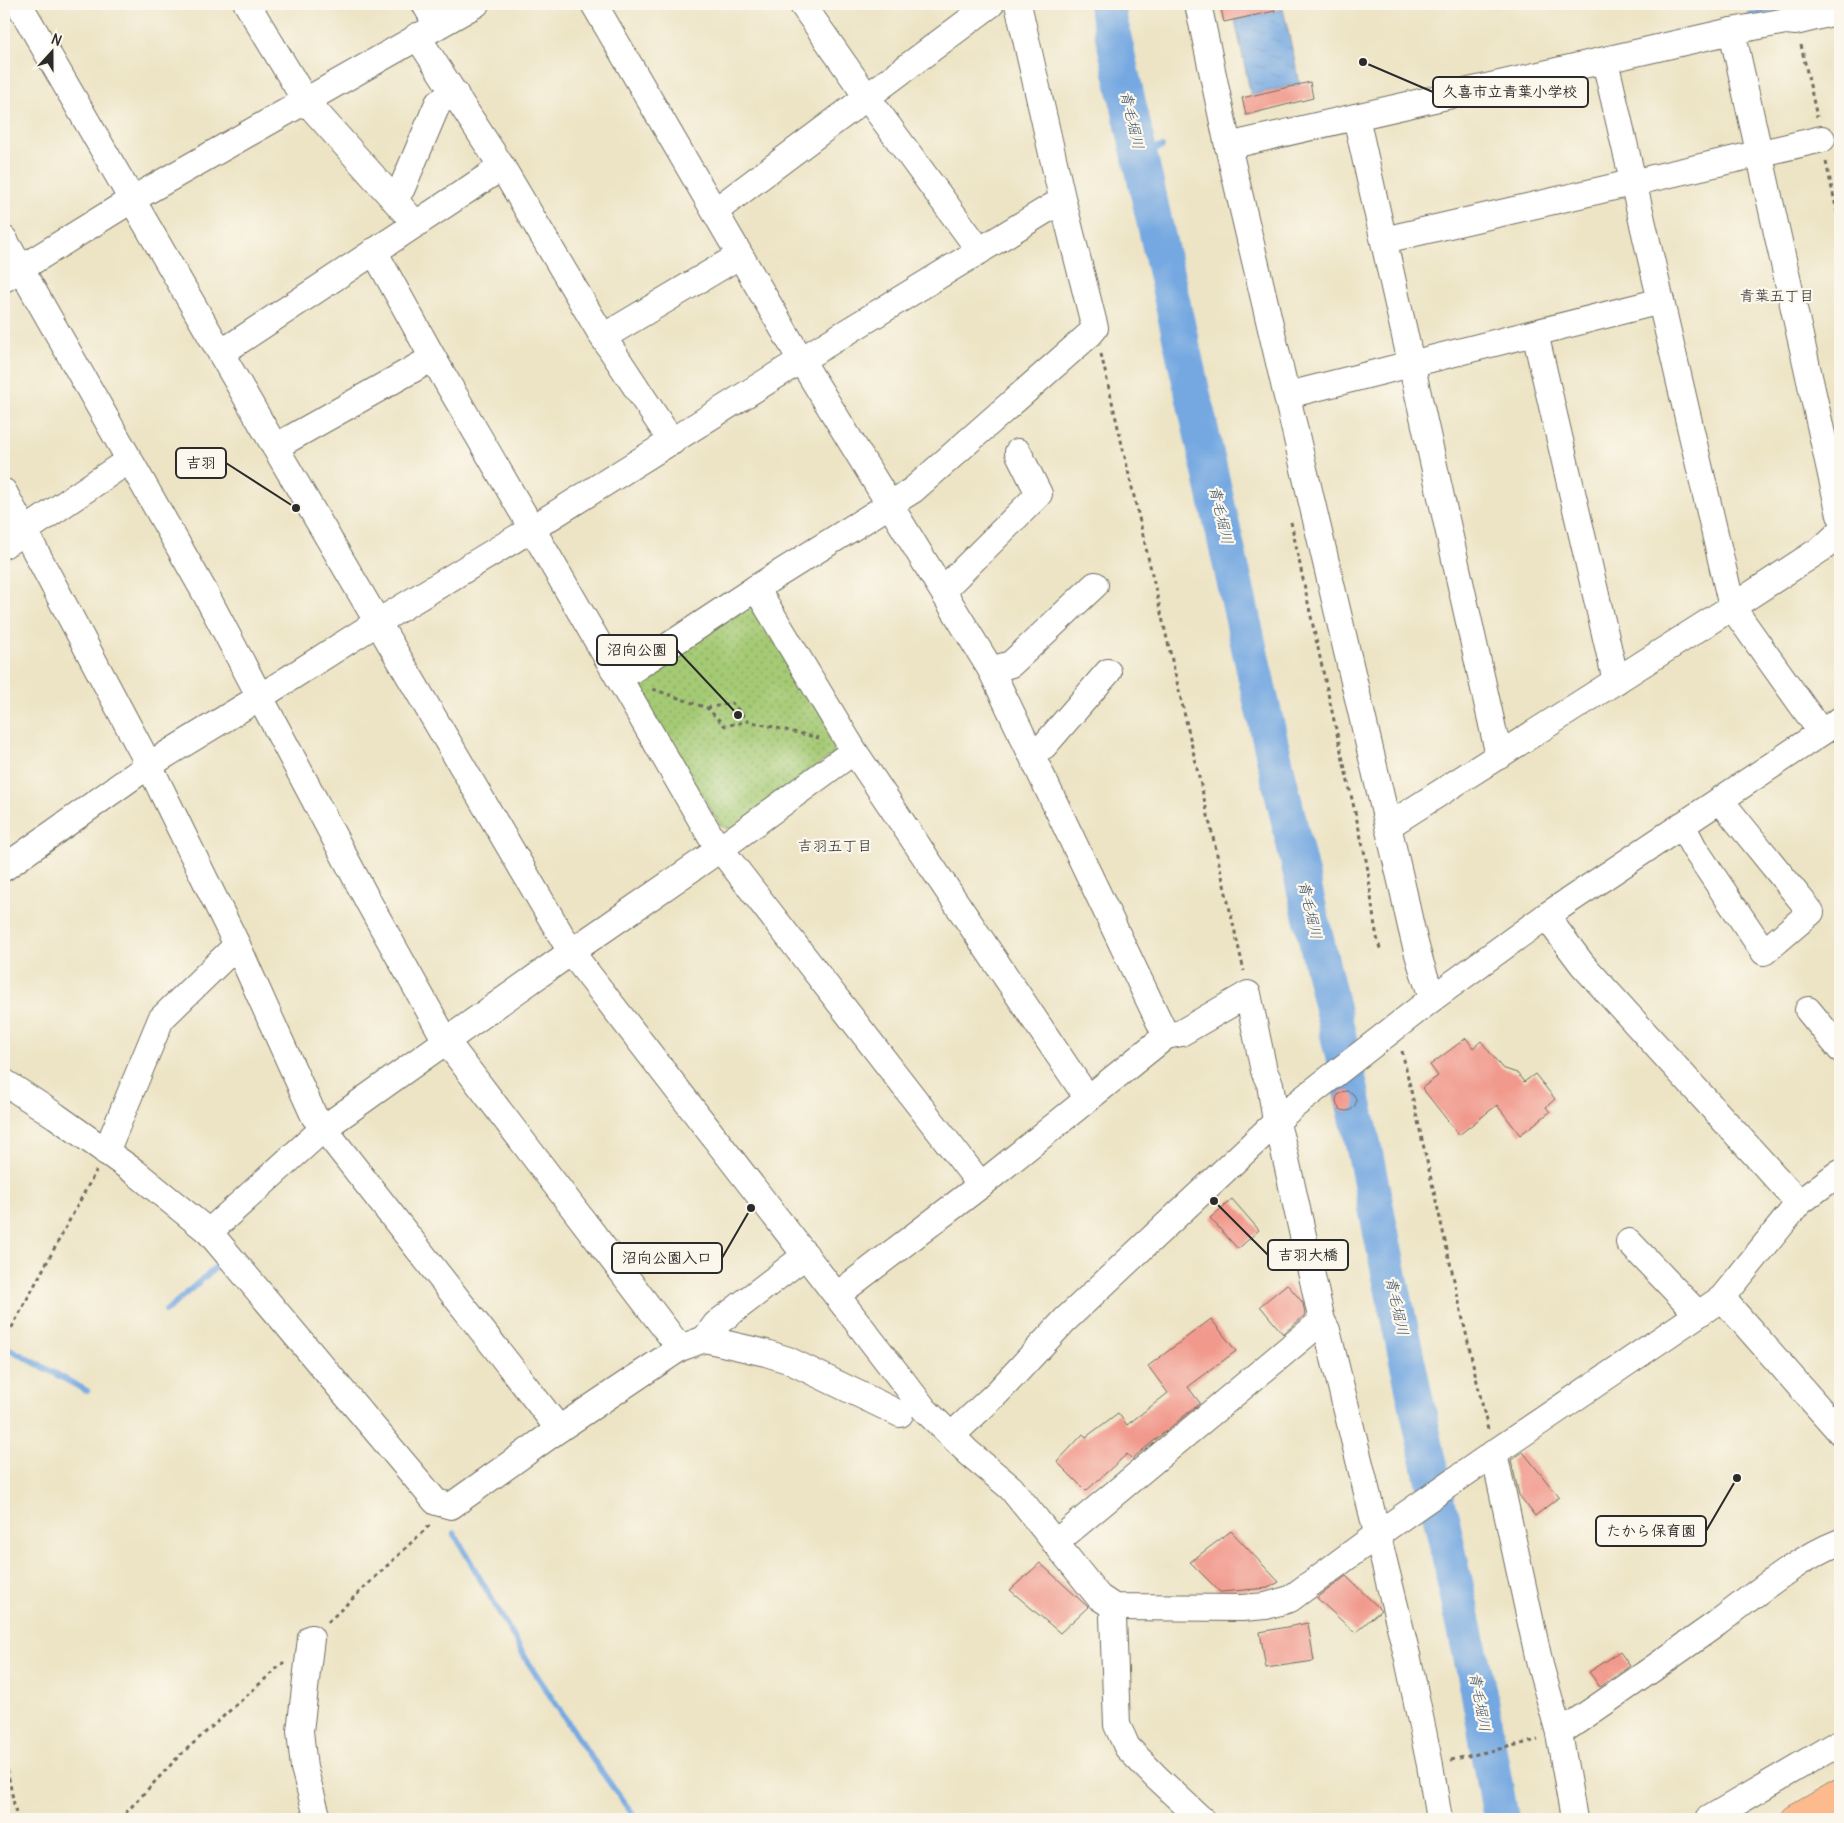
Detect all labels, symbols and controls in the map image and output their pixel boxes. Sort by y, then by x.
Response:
north arrow [28,28,78,78]
text: N [49,30,64,50]
callout: 久喜市立青葉小学校 [1433,77,1588,107]
text: 久喜市立青葉小学校 [1442,82,1578,101]
water label: 青毛堀川 [1116,89,1148,151]
district label: 青葉五丁目 [1739,286,1815,305]
callout: 吉羽 [176,448,226,478]
text: 吉羽 [186,453,216,472]
water label: 青毛堀川 [1205,484,1237,546]
callout: 沼向公園 [597,635,677,665]
text: 沼向公園 [607,640,667,659]
district label: 吉羽五丁目 [797,836,873,855]
water label: 青毛堀川 [1294,879,1326,941]
callout: 吉羽大橋 [1268,1240,1348,1270]
callout: 沼向公園入口 [612,1243,722,1273]
text: 吉羽大橋 [1278,1245,1338,1264]
text: 沼向公園入口 [622,1248,712,1267]
water label: 青毛堀川 [1382,1275,1413,1337]
callout: たから保育園 [1596,1516,1706,1546]
text: たから保育園 [1606,1521,1696,1540]
water label: 青毛堀川 [1466,1671,1495,1733]

